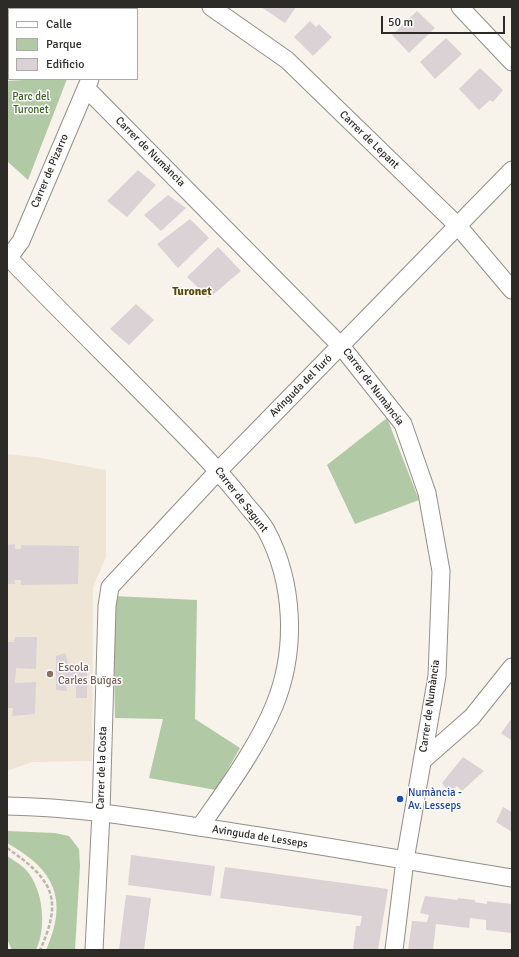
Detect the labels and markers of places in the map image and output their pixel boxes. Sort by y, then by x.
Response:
place label: Escola Carles Buïgas [58,661,122,687]
marker: Escola Carles Buïgas [45,669,55,679]
place label: Numància - Av. Lesseps [408,786,462,812]
marker: Numància - Av. Lesseps [395,794,405,804]

